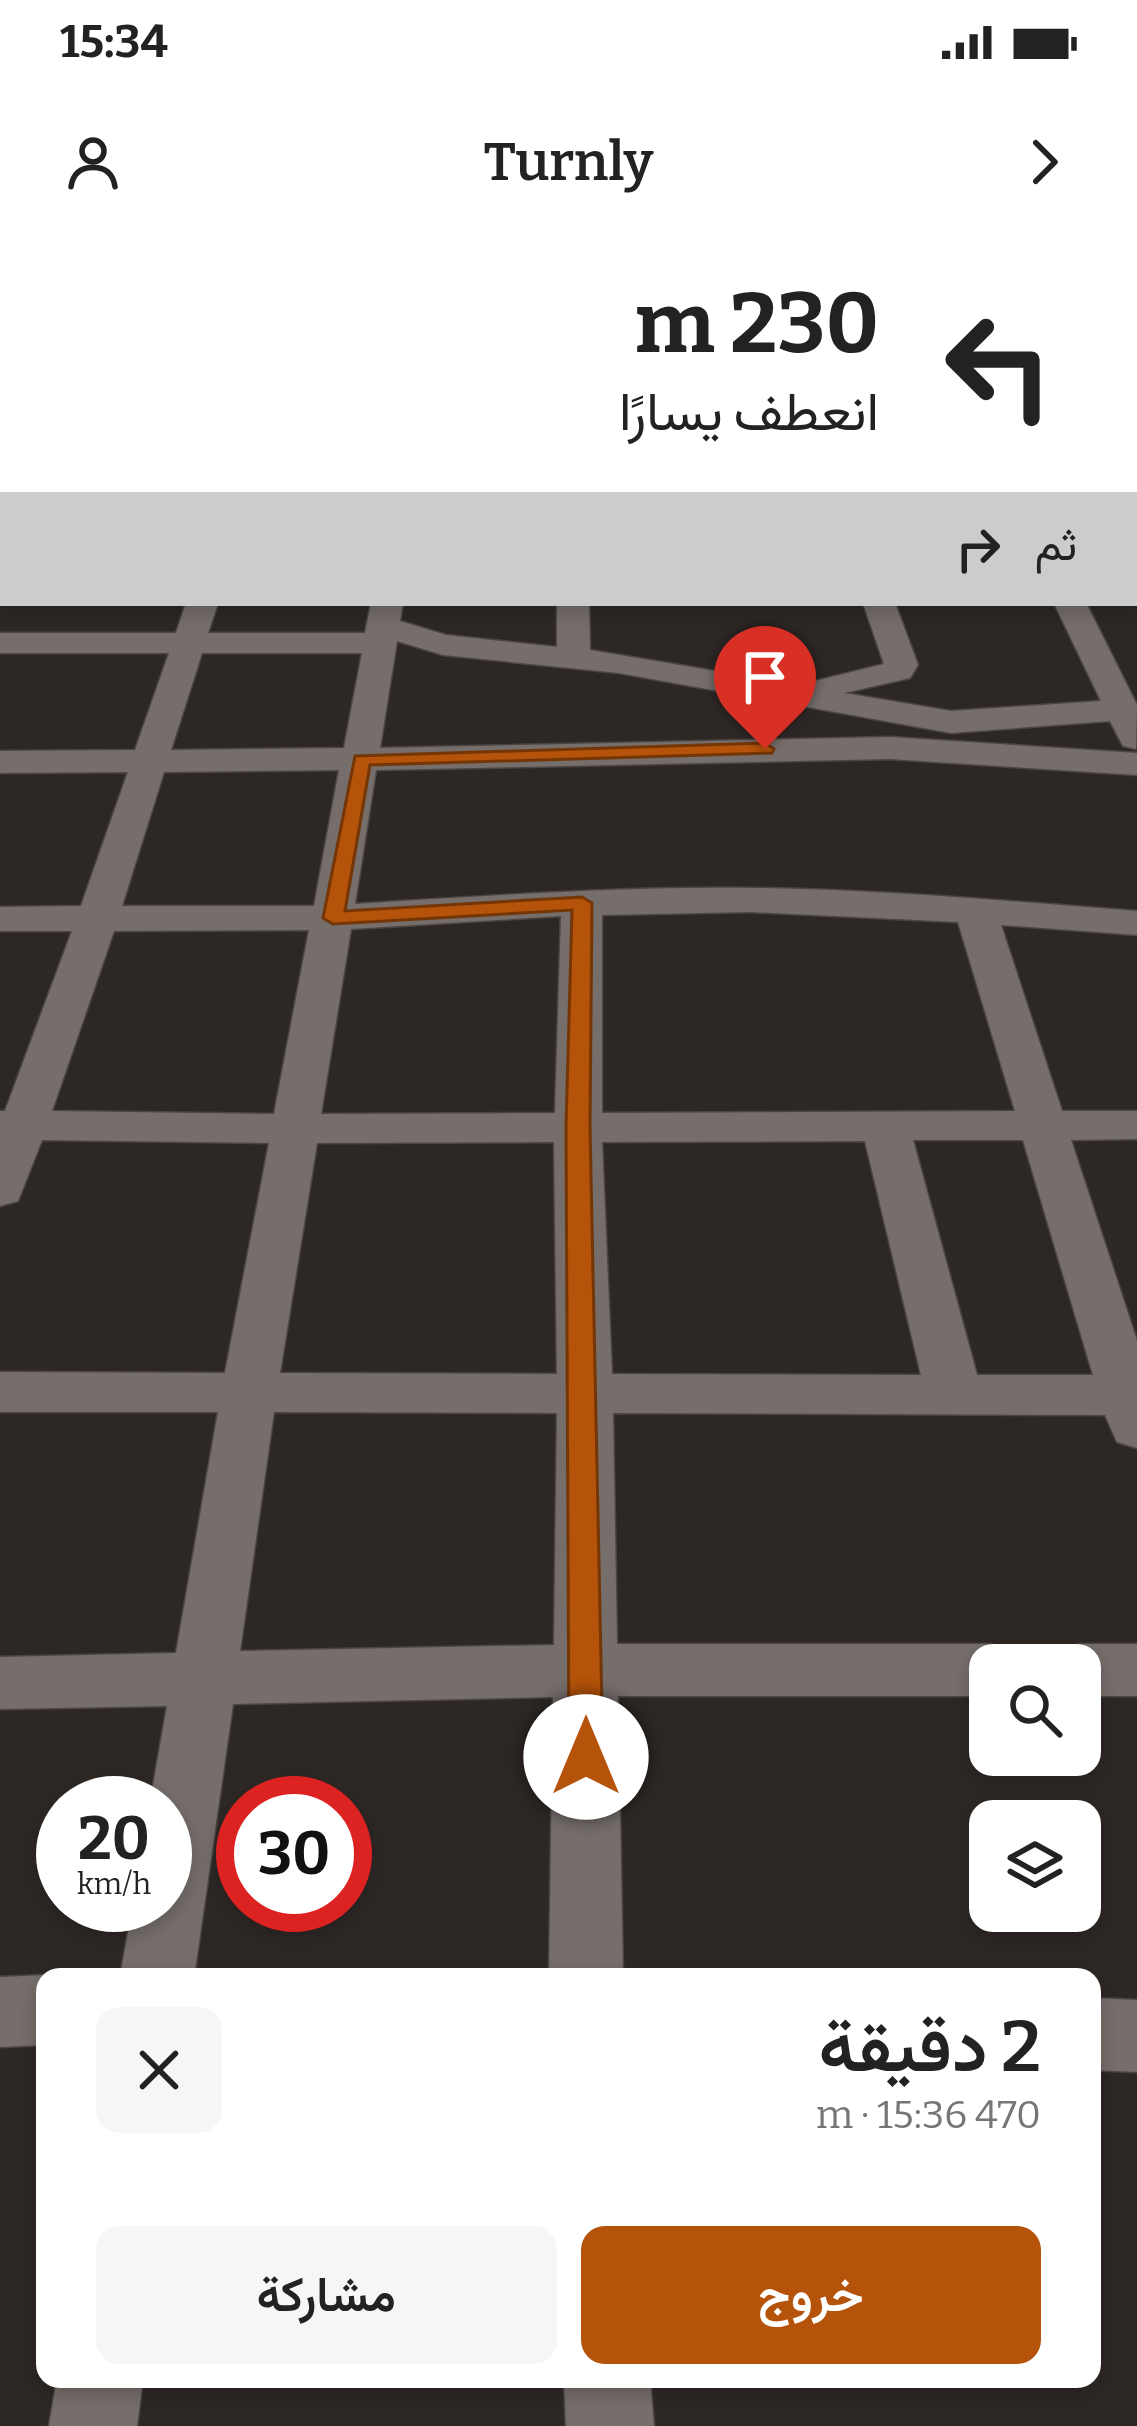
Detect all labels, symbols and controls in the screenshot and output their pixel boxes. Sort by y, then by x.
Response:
text: 15:34 [60,15,168,69]
icon: person [60,129,126,195]
icon: forward [1011,129,1077,195]
text: Turnly [484,130,653,194]
text: 230 m [635,273,879,374]
icon: left [921,288,1077,444]
text: انعطف يسارًا [619,380,879,444]
icon: right [945,516,1011,582]
text: ثم [1035,518,1077,572]
pin [714,626,816,749]
icon: arrive [732,644,798,710]
map controls [969,1644,1101,1932]
button: search [969,1644,1101,1776]
position arrow [523,1694,649,1820]
speed limit sign: 30 [216,1776,372,1932]
button: layers [969,1800,1101,1932]
text: 20 [78,1803,150,1875]
text: km/h [77,1866,151,1902]
text: 2 دقيقة [818,2004,1041,2090]
button: close [96,2007,222,2133]
text: 470 m · 15:36 [816,2092,1041,2138]
button: مشاركة [96,2226,557,2364]
button: خروج [581,2226,1041,2364]

